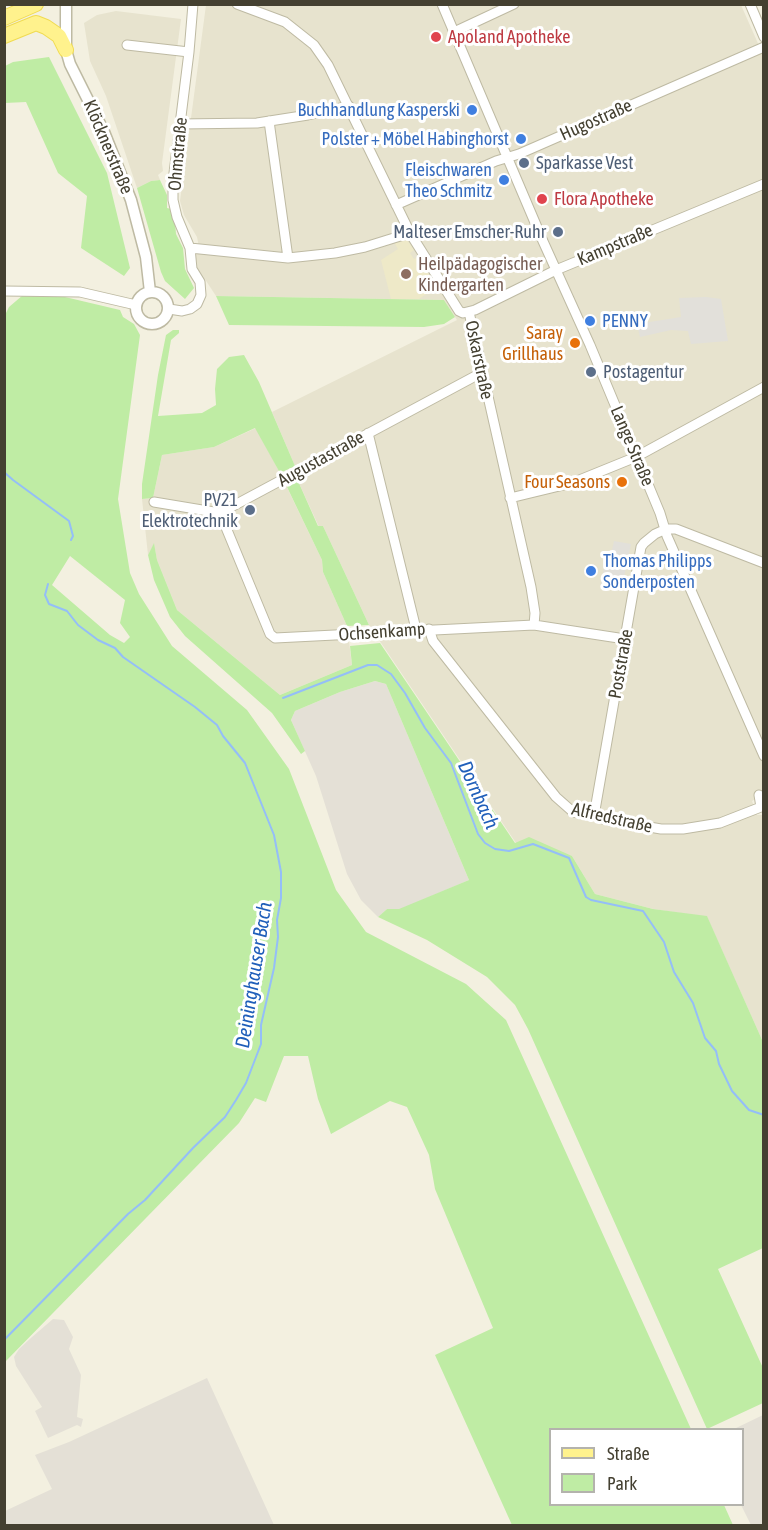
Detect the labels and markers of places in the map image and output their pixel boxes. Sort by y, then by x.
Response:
place label: Apoland Apotheke [448,26,570,48]
marker: Apoland Apotheke [429,30,443,44]
place label: Buchhandlung Kasperski [298,99,460,121]
marker: Buchhandlung Kasperski [465,103,479,117]
place label: Polster + Möbel Habinghorst [322,128,509,150]
marker: Polster + Möbel Habinghorst [514,132,528,146]
place label: Sparkasse Vest [536,152,633,174]
marker: Sparkasse Vest [517,156,531,170]
place label: Fleischwaren Theo Schmitz [405,159,492,201]
marker: Fleischwaren Theo Schmitz [497,173,511,187]
place label: Flora Apotheke [554,188,654,210]
marker: Flora Apotheke [535,192,549,206]
place label: Malteser Emscher-Ruhr [393,221,546,243]
marker: Malteser Emscher-Ruhr [551,225,565,239]
place label: Heilpädagogischer Kindergarten [418,253,542,296]
marker: Heilpädagogischer Kindergarten [399,267,413,281]
place label: PENNY [602,310,648,332]
marker: PENNY [583,314,597,328]
place label: Saray Grillhaus [502,322,563,364]
marker: Saray Grillhaus [568,336,582,350]
place label: Postagentur [603,361,683,383]
marker: Postagentur [584,365,598,379]
place label: Four Seasons [524,471,610,493]
marker: Four Seasons [615,475,629,489]
place label: PV21 Elektrotechnik [141,489,238,532]
marker: PV21 Elektrotechnik [243,503,257,517]
place label: Thomas Philipps Sonderposten [603,550,712,592]
marker: Thomas Philipps Sonderposten [584,564,598,578]

